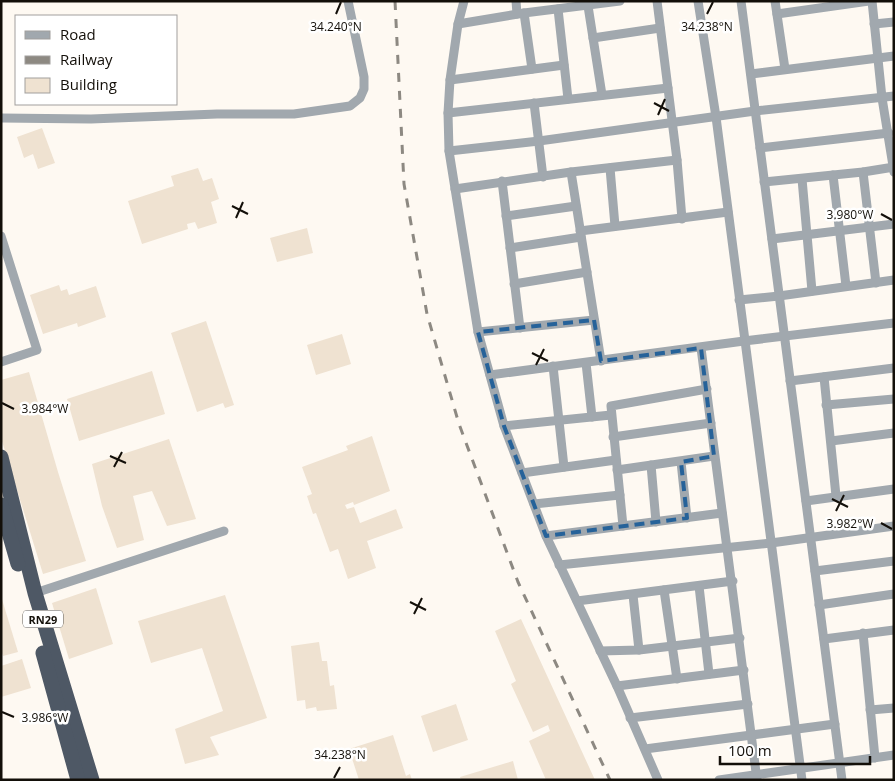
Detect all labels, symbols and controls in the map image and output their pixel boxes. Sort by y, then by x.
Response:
legend [15,15,178,105]
text: 34.240°N [310,18,362,35]
text: 34.238°N [681,18,733,35]
text: Road [60,24,96,44]
text: Railway [60,49,113,69]
text: Building [60,74,117,94]
text: 3.980°W [827,206,873,223]
text: 3.984°W [22,400,68,417]
text: 3.982°W [827,515,873,532]
road number: RN29 [23,610,63,628]
text: 3.986°W [22,709,68,726]
scale bar [720,734,870,766]
text: 100 m [728,740,772,760]
text: 34.238°N [314,746,366,763]

